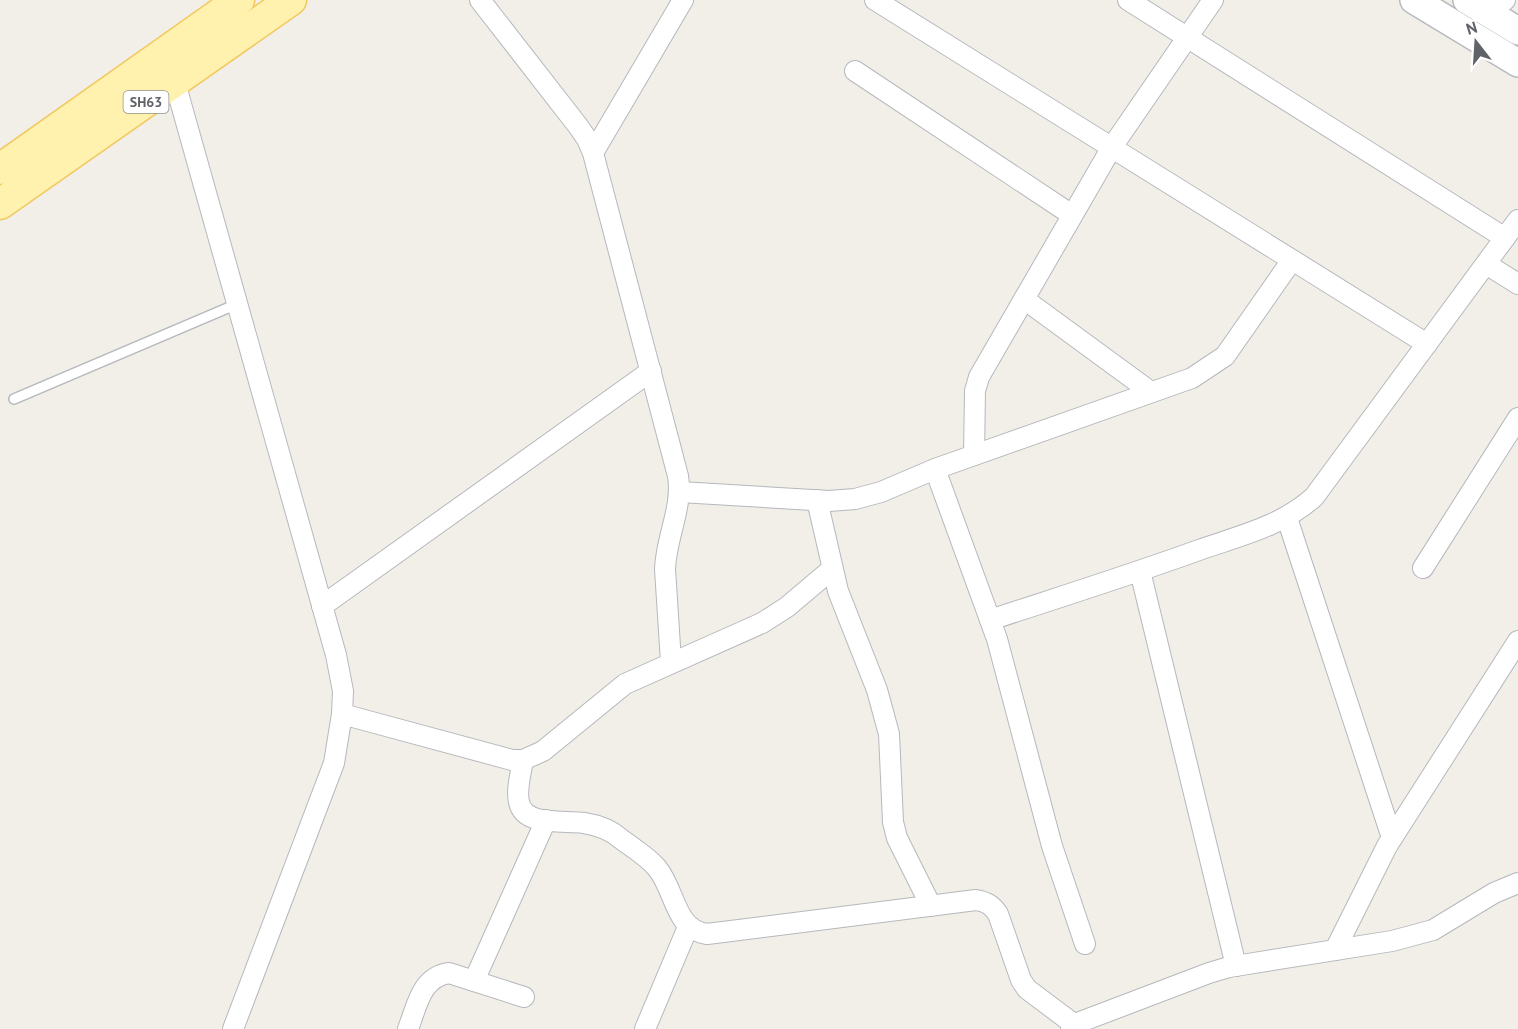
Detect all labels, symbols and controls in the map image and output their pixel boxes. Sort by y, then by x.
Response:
north arrow [1446,12,1506,72]
text: N [1464,17,1480,39]
road number: SH63 [124,91,168,113]

